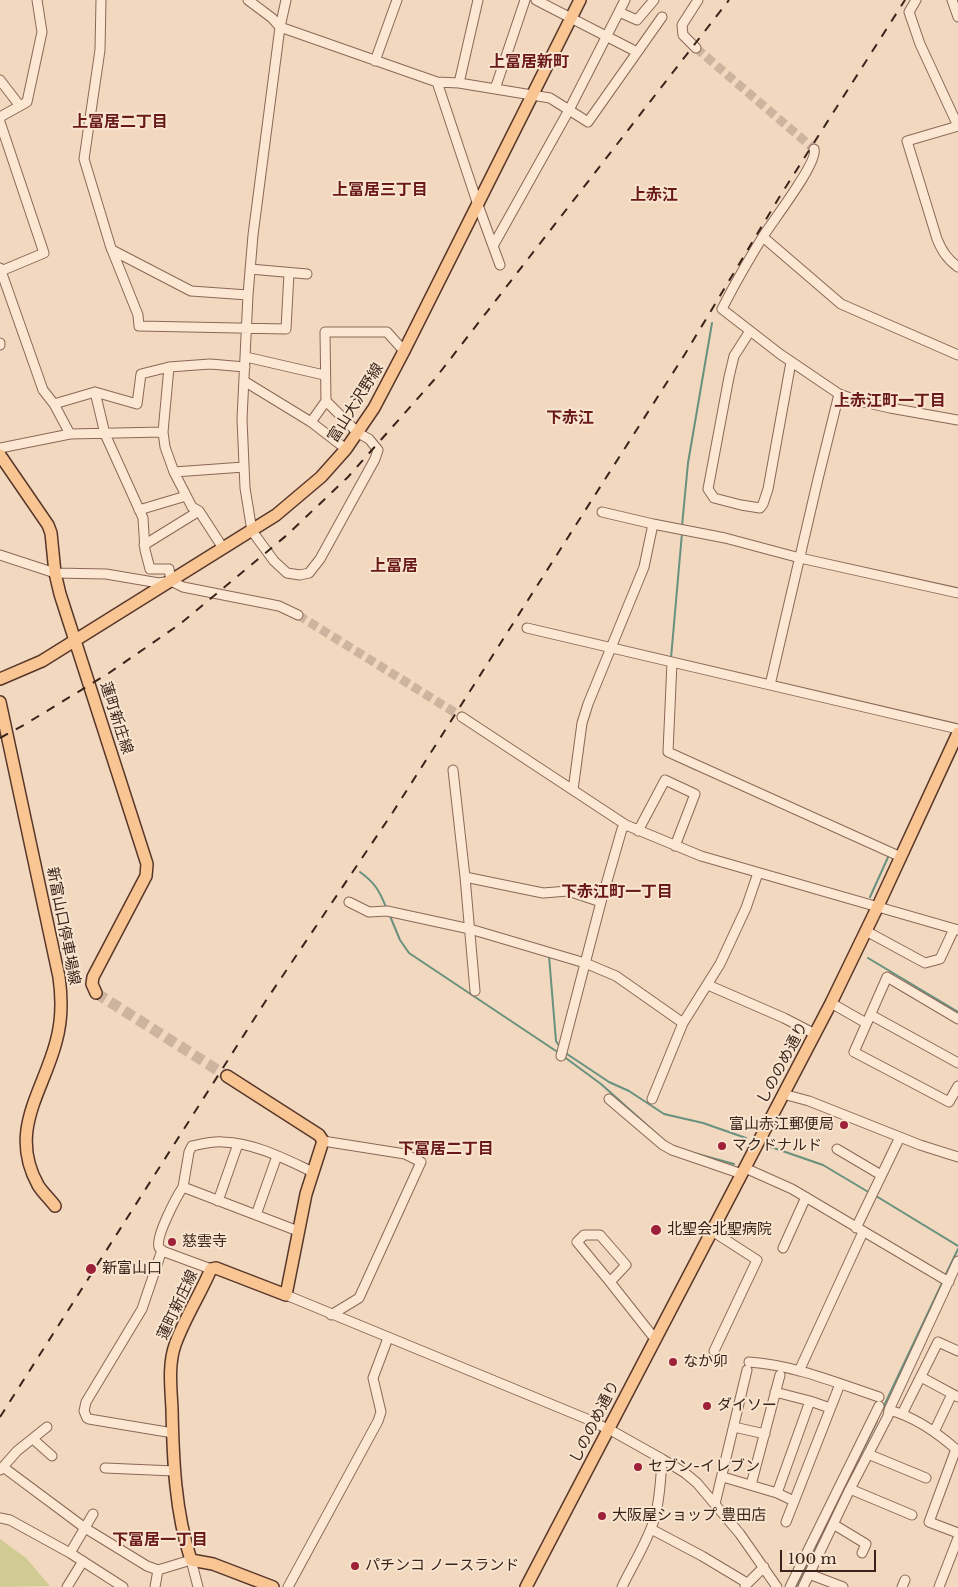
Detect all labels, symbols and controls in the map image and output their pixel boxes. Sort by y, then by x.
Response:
district label: 上冨居新町 [489,52,569,72]
district label: 上冨居二丁目 [72,112,168,132]
district label: 上冨居三丁目 [332,180,428,200]
district label: 上赤江 [630,185,678,205]
street label: 富山大沢野線 [325,360,387,446]
district label: 上赤江町一丁目 [834,391,946,411]
district label: 下赤江 [546,408,594,428]
district label: 上冨居 [370,556,418,576]
street label: 蓮町新庄線 [96,680,136,756]
street label: 新富山口停車場線 [43,865,83,987]
district label: 下赤江町一丁目 [561,882,673,902]
street label: しののめ通り [754,1019,812,1107]
place label: 富山赤江郵便局 [729,1116,834,1134]
marker: 富山赤江郵便局 [838,1119,850,1131]
place label: マクドナルド [732,1137,822,1155]
district label: 下冨居二丁目 [398,1139,494,1159]
marker: マクドナルド [716,1140,728,1152]
place label: 北聖会北聖病院 [667,1221,772,1239]
marker: 北聖会北聖病院 [649,1223,663,1237]
place label: 慈雲寺 [182,1233,227,1251]
marker: 慈雲寺 [166,1236,178,1248]
place label: 新富山口 [102,1260,162,1278]
marker: 新富山口 [84,1262,98,1276]
street label: 蓮町新庄線 [154,1267,202,1343]
place label: なか卯 [683,1353,728,1371]
marker: なか卯 [667,1356,679,1368]
street label: しののめ通り [567,1378,623,1466]
place label: ダイソー [717,1397,777,1415]
marker: ダイソー [701,1400,713,1412]
place label: セブン-イレブン [648,1458,760,1476]
marker: セブン-イレブン [632,1461,644,1473]
place label: 大阪屋ショップ 豊田店 [612,1507,766,1525]
marker: 大阪屋ショップ 豊田店 [596,1510,608,1522]
district label: 下冨居一丁目 [112,1530,208,1550]
scale bar [783,1540,879,1572]
text: 100 m [788,1549,837,1568]
place label: パチンコ ノースランド [365,1557,519,1575]
marker: パチンコ ノースランド [349,1560,361,1572]

